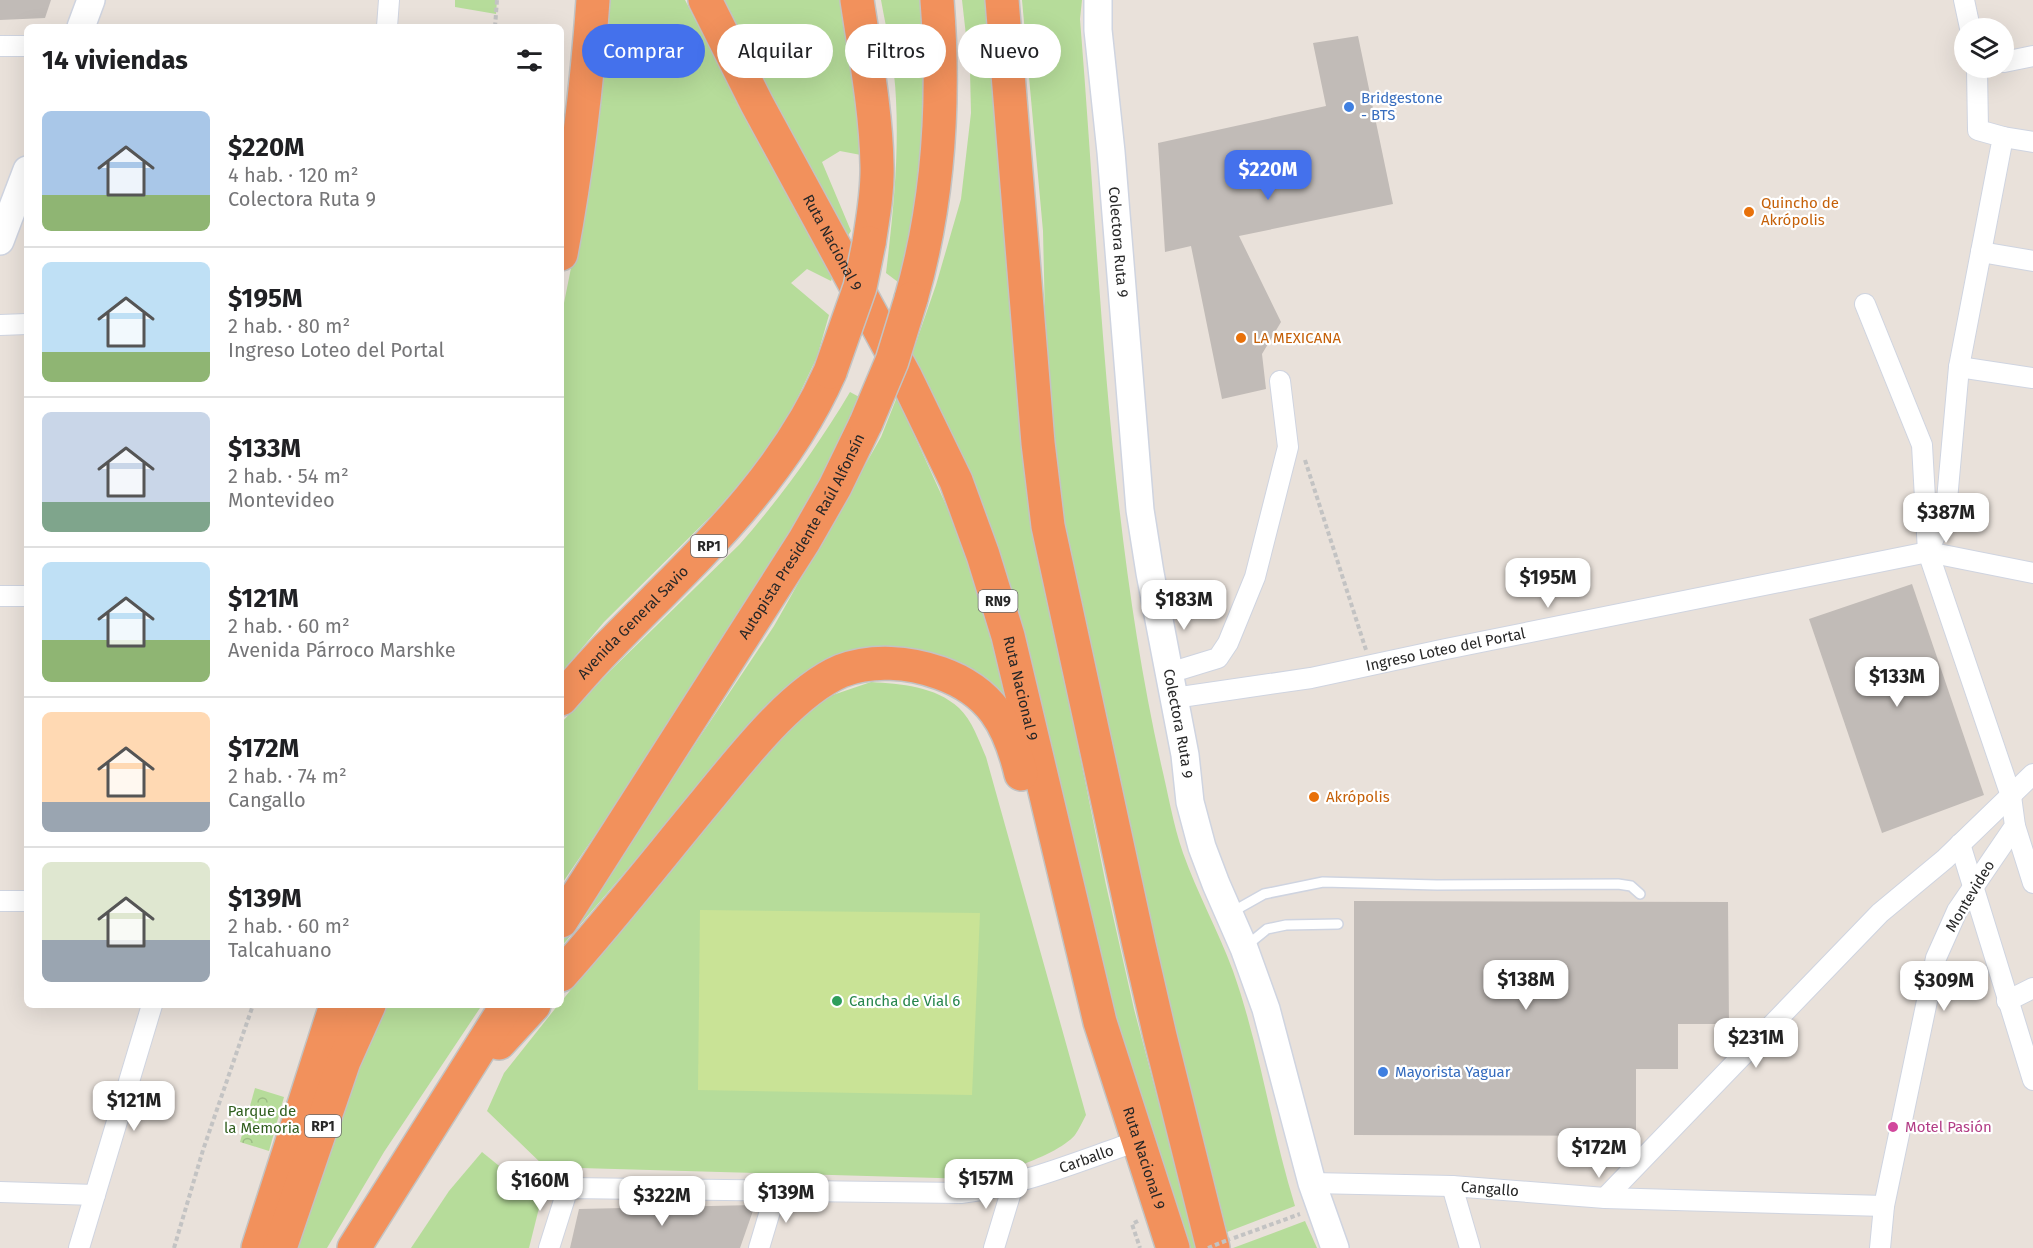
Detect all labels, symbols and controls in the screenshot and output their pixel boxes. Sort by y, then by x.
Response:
map controls [1954,18,2014,78]
button: layers [1954,18,2014,78]
chip: Comprar [582,24,705,78]
chip: Alquilar [717,24,833,78]
chip: Filtros [845,24,946,78]
chip: Nuevo [958,24,1061,78]
icon: filters [513,44,546,77]
text: 14 viviendas [42,45,188,76]
place label: Bridgestone - BTS [1361,89,1443,124]
marker: Bridgestone - BTS [1342,100,1356,114]
text: $220M [228,132,305,163]
icon: home [90,135,162,207]
pin: $220M [1226,150,1310,201]
text: $220M [1239,157,1297,181]
text: 4 hab. · 120 m² [228,163,358,187]
street label: Colectora Ruta 9 [1105,186,1132,298]
text: Colectora Ruta 9 [228,187,376,211]
street label: Ruta Nacional 9 [799,191,866,294]
place label: Quincho de Akrópolis [1761,194,1839,229]
marker: Quincho de Akrópolis [1742,205,1756,219]
text: $195M [228,283,302,314]
icon: home [90,286,162,358]
text: 2 hab. · 80 m² [228,314,350,338]
place label: LA MEXICANA [1253,329,1342,347]
marker: LA MEXICANA [1234,331,1248,345]
text: Ingreso Loteo del Portal [228,338,444,362]
street label: Autopista Presidente Raúl Alfonsín [735,431,869,642]
text: $133M [228,433,301,464]
icon: home [90,436,162,508]
text: 2 hab. · 54 m² [228,464,349,488]
text: Montevideo [228,488,335,512]
pin: $387M [1904,493,1988,544]
text: $387M [1917,500,1975,524]
road number: RP1 [691,535,727,557]
pin: $195M [1506,558,1590,609]
street label: Avenida General Savio [574,562,692,683]
text: $195M [1519,565,1577,589]
pin: $183M [1142,580,1226,631]
text: $121M [228,583,299,614]
icon: home [90,586,162,658]
text: $183M [1155,587,1213,611]
road number: RN9 [978,590,1018,612]
text: 2 hab. · 60 m² [228,614,350,638]
street label: Ingreso Loteo del Portal [1364,624,1527,675]
street label: Ruta Nacional 9 [999,634,1042,743]
text: Avenida Párroco Marshke [228,638,456,662]
pin: $133M [1855,657,1939,708]
text: $133M [1869,664,1925,688]
street label: Colectora Ruta 9 [1160,667,1196,780]
text: $172M [228,733,299,764]
icon: home [90,736,162,808]
text: 2 hab. · 74 m² [228,764,347,788]
text: Cangallo [228,788,306,812]
place label: Akrópolis [1326,788,1390,806]
marker: Akrópolis [1307,790,1321,804]
street label: Montevideo [1942,857,1998,935]
text: $139M [228,883,302,914]
icon: home [90,886,162,958]
text: 2 hab. · 60 m² [228,914,350,938]
text: Talcahuano [228,938,332,962]
pin: $138M [1484,960,1568,1011]
pin: $309M [1902,961,1986,1012]
text: $138M [1497,967,1555,991]
text: $309M [1914,968,1974,992]
place label: Cancha de Vial 6 [849,992,960,1010]
marker: Cancha de Vial 6 [830,994,844,1008]
pin: $231M [1714,1018,1798,1069]
text: $231M [1728,1025,1784,1049]
place label: Mayorista Yaguar [1395,1063,1511,1081]
marker: Mayorista Yaguar [1376,1065,1390,1079]
pin: $121M [92,1081,176,1132]
text: $121M [107,1088,161,1112]
park label: Parque de la Memoria [224,1102,300,1137]
street label: Ruta Nacional 9 [1119,1104,1169,1212]
road number: RP1 [305,1115,341,1137]
place label: Motel Pasión [1905,1118,1992,1136]
marker: Motel Pasión [1886,1120,1900,1134]
pin: $172M [1557,1128,1641,1179]
text: $172M [1572,1135,1626,1159]
street label: Carballo [1057,1141,1116,1177]
pin: $157M [944,1159,1028,1210]
pin: $160M [498,1161,582,1212]
text: $157M [959,1166,1013,1190]
text: $160M [511,1168,569,1192]
pin: $139M [744,1173,828,1224]
pin: $322M [620,1176,704,1227]
street label: Cangallo [1460,1178,1520,1200]
text: $139M [758,1180,814,1204]
text: $322M [633,1183,691,1207]

